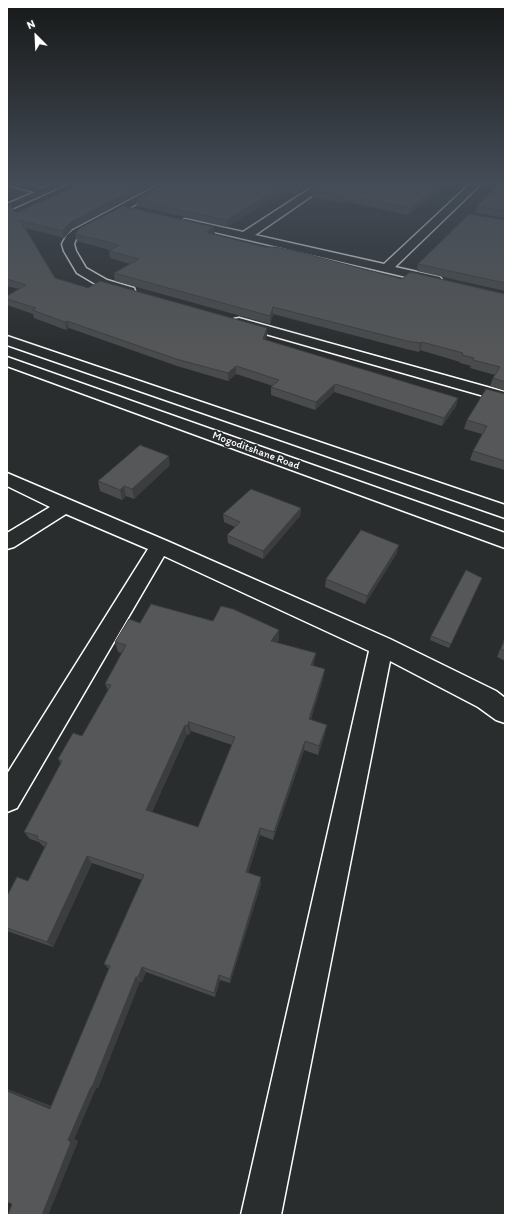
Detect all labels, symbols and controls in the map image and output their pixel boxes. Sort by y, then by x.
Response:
north arrow [16,16,56,56]
text: N [25,17,37,32]
street label: Mogoditshane Road [210,429,302,473]

